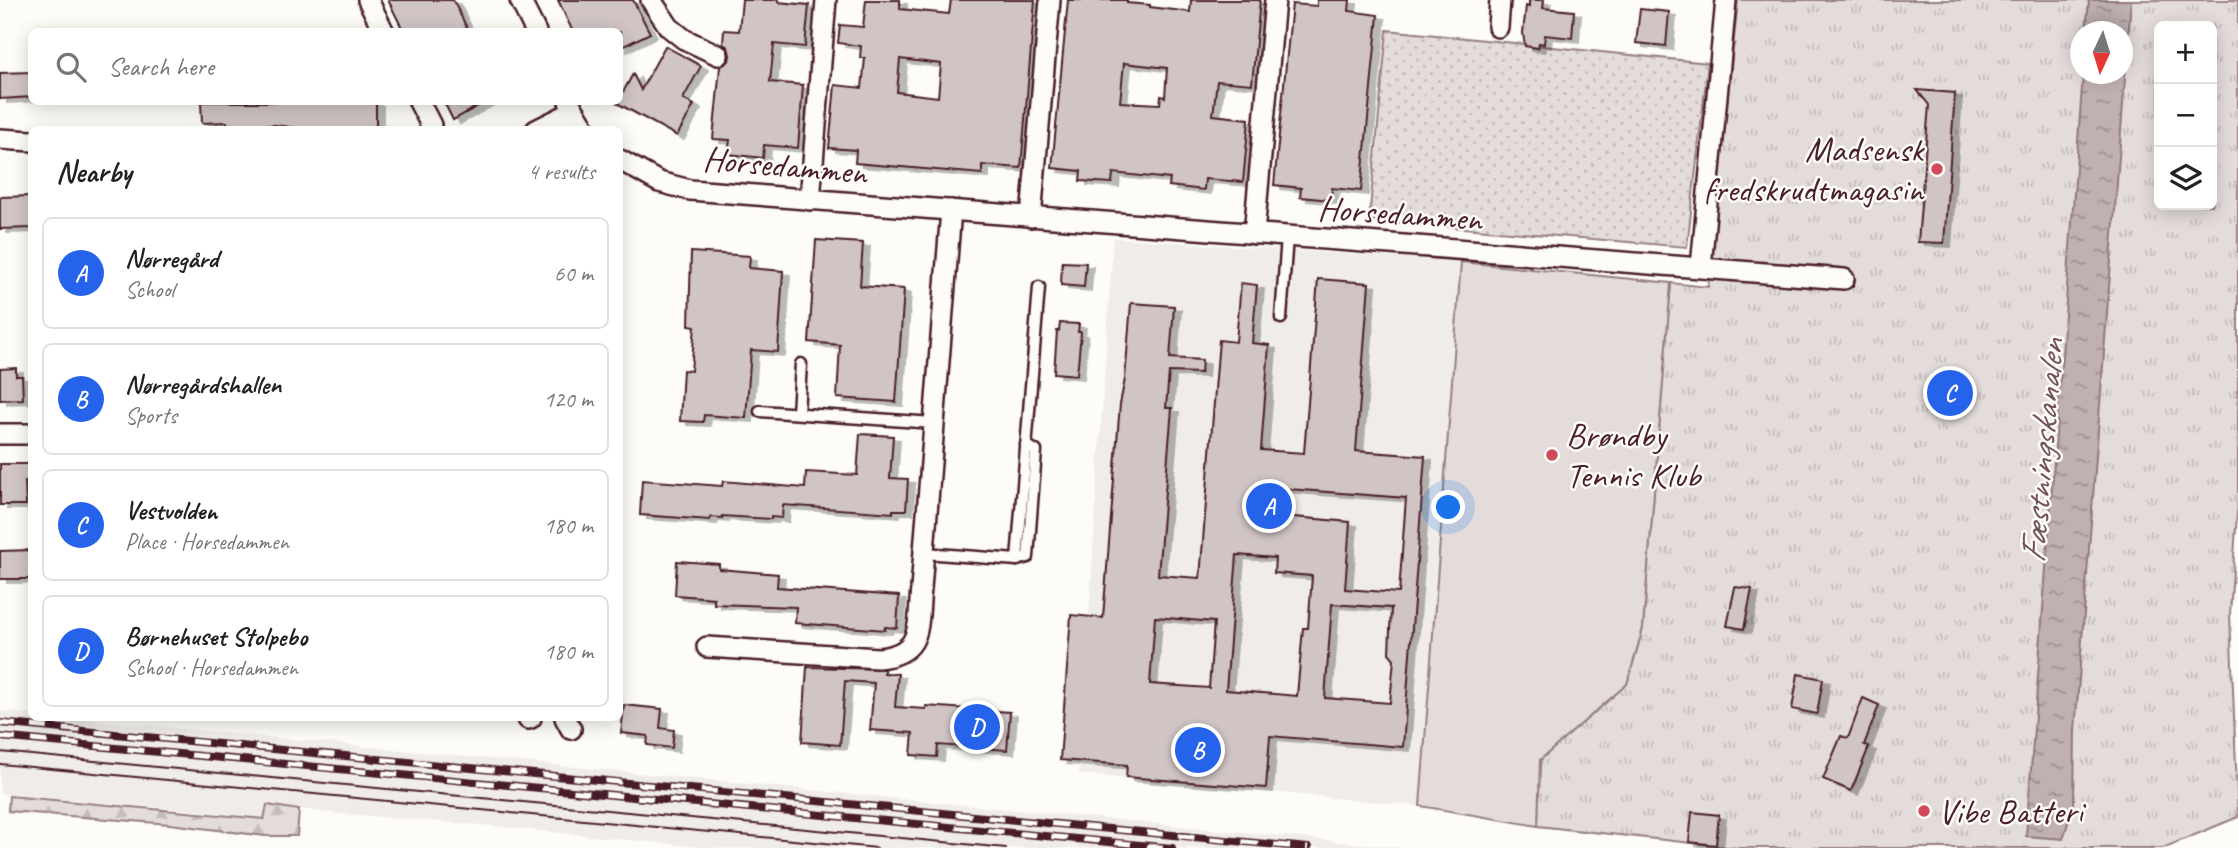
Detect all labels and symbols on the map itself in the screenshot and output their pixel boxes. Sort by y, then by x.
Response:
north arrow [2070,21,2133,84]
place label: Madsensk fredskrudtmagasin [1704,127,1925,212]
street label: Horsedammen [701,136,871,195]
marker: Madsensk fredskrudtmagasin [1929,161,1945,177]
street label: Horsedammen [1316,185,1486,242]
water label: Fæstningskanalen [2008,335,2075,565]
pin: C [1927,367,1973,419]
place label: Brøndby Tennis Klub [1566,413,1702,498]
marker: Brøndby Tennis Klub [1544,447,1560,463]
pin: A [1246,480,1292,532]
your location [1431,490,1465,524]
pin: D [954,701,1000,753]
pin: B [1175,724,1221,776]
place label: Vibe Batteri [1938,789,2087,834]
marker: Vibe Batteri [1916,803,1932,819]

